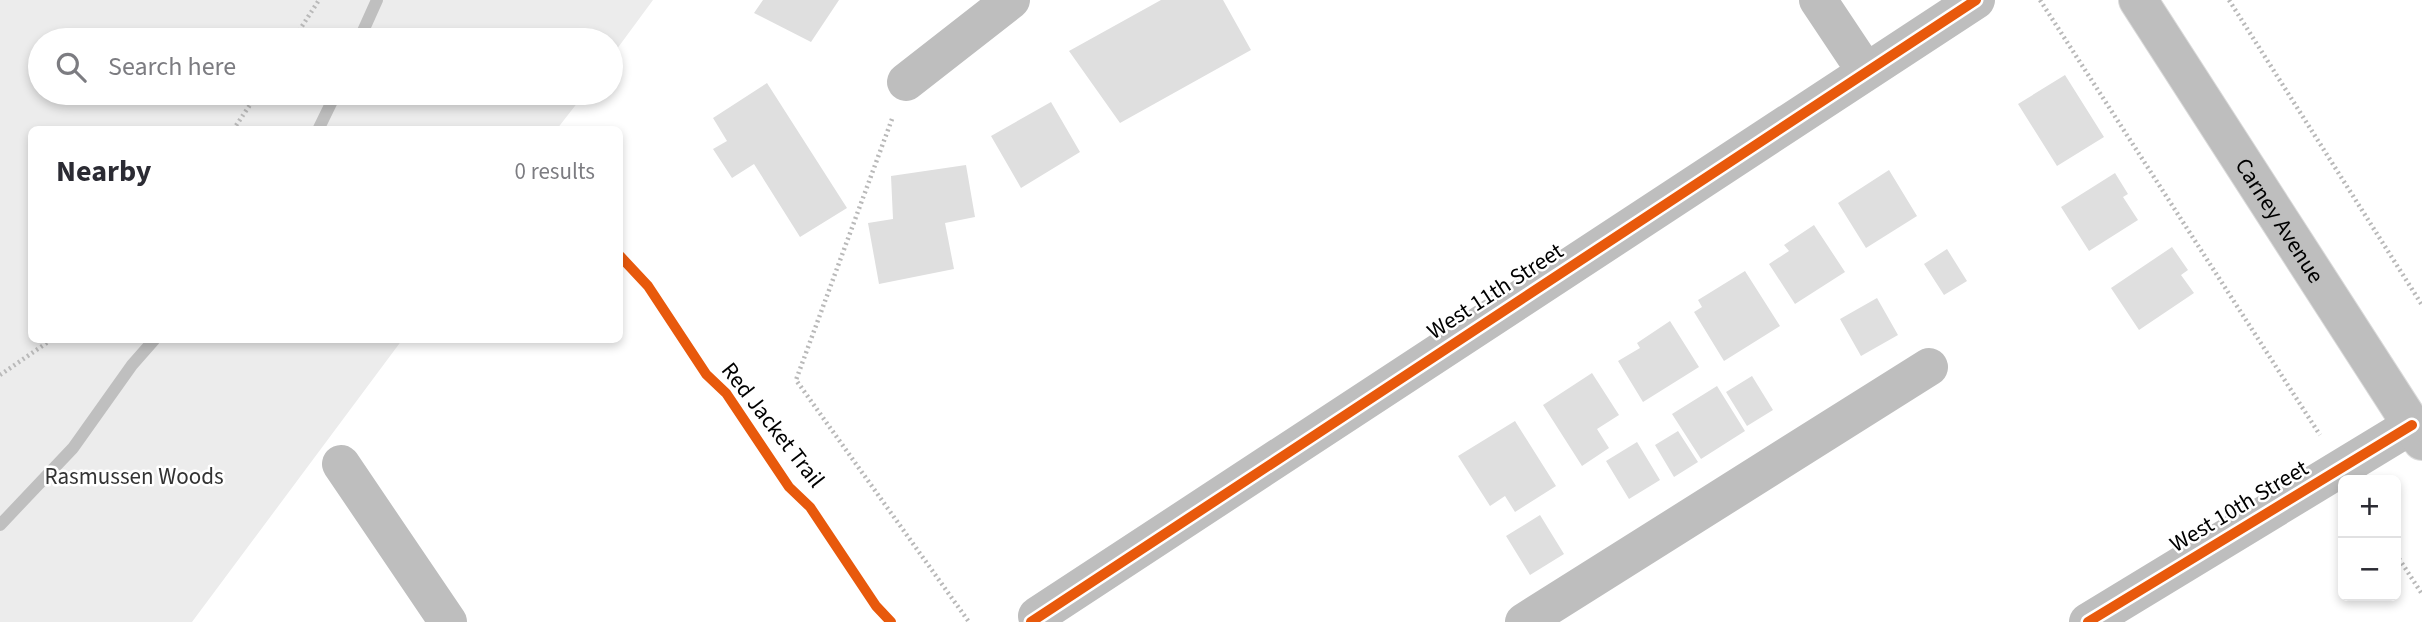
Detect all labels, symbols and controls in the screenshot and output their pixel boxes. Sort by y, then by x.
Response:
search box [28,28,623,105]
icon: search [52,48,90,86]
text: Search here [108,48,236,85]
text: Nearby [56,150,151,193]
street label: Carney Avenue [2227,151,2332,289]
text: 0 results [515,155,595,188]
street label: West 11th Street [1420,234,1570,347]
street label: Red Jacket Trail [713,355,833,495]
street label: West 10th Street [2163,451,2315,560]
park label: Rasmussen Woods [44,460,224,493]
map controls [2338,475,2401,601]
button: + [2338,475,2401,538]
button: − [2338,538,2401,601]

